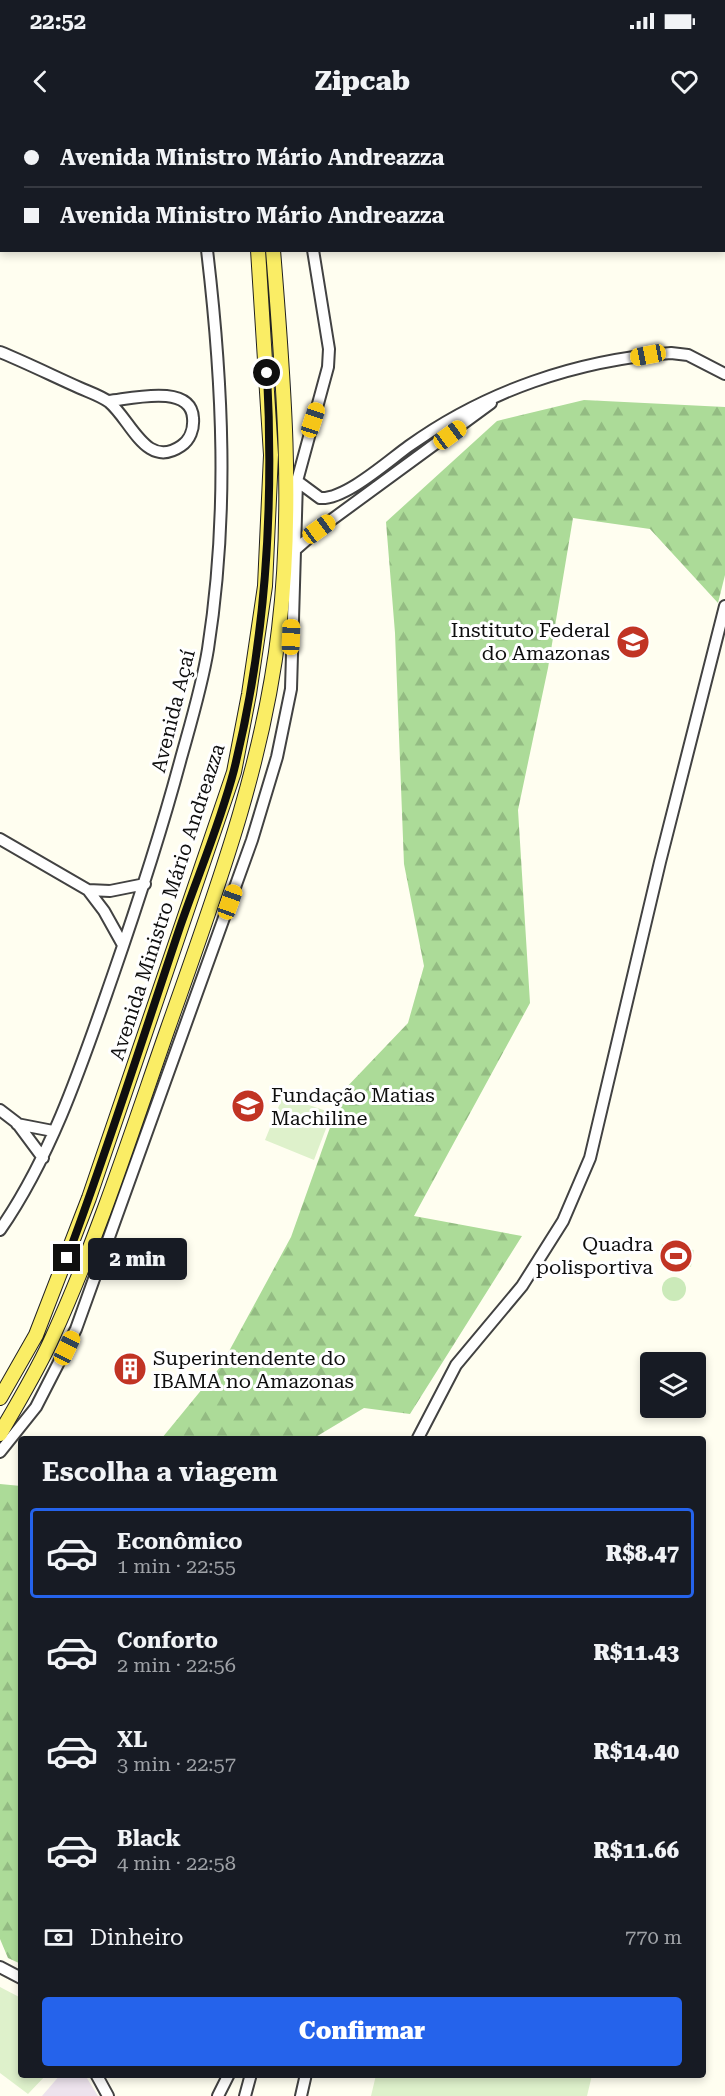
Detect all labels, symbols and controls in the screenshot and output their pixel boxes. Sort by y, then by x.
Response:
text: 22:52 [30,9,86,34]
icon: back [24,65,57,98]
text: Zipcab [315,65,410,97]
icon: heart [668,65,701,98]
text: Avenida Ministro Mário Andreazza [60,145,444,170]
text: Avenida Ministro Mário Andreazza [60,203,444,228]
car [629,343,667,367]
route start [253,359,280,386]
car [299,400,327,440]
car [430,417,470,453]
car [299,511,339,547]
place label: Instituto Federal do Amazonas [451,618,610,665]
car [281,619,301,655]
school or university icon: Instituto Federal do Amazonas [615,624,651,660]
street label: Avenida Açaí [146,647,200,775]
street label: Avenida Ministro Mário Andreazza [104,741,230,1063]
car [215,882,245,922]
place label: Fundação Matias Machiline [271,1083,435,1130]
school or university icon: Fundação Matias Machiline [230,1088,266,1124]
place label: Quadra polisportiva [536,1232,653,1279]
callout: 2 min [88,1237,187,1279]
sports icon: Quadra polisportiva [658,1238,694,1274]
route end [53,1244,80,1271]
text: 2 min [109,1247,166,1271]
car [51,1328,83,1368]
place label: Superintendente do IBAMA no Amazonas [153,1346,354,1393]
building icon: Superintendente do IBAMA no Amazonas [112,1351,148,1387]
map controls [640,1352,706,1418]
button: layers [640,1352,706,1418]
text: Escolha a viagem [42,1456,278,1488]
icon: car [45,1526,99,1580]
text: Econômico [117,1529,243,1554]
text: R$8.47 [606,1541,679,1566]
text: 1 min · 22:55 [117,1554,236,1578]
icon: car [45,1625,99,1679]
text: Conforto [117,1628,218,1653]
text: R$11.43 [593,1640,679,1665]
text: 2 min · 22:56 [117,1653,236,1677]
icon: car [45,1724,99,1778]
text: XL [117,1727,147,1752]
text: R$14.40 [593,1739,679,1764]
text: 3 min · 22:57 [117,1752,236,1776]
icon: car [45,1823,99,1877]
text: Black [117,1826,181,1851]
text: R$11.66 [593,1838,679,1863]
text: 4 min · 22:58 [117,1851,236,1875]
icon: cash [42,1921,75,1954]
text: Dinheiro [90,1925,184,1950]
text: 770 m [625,1925,682,1949]
button: Confirmar [42,1997,682,2066]

